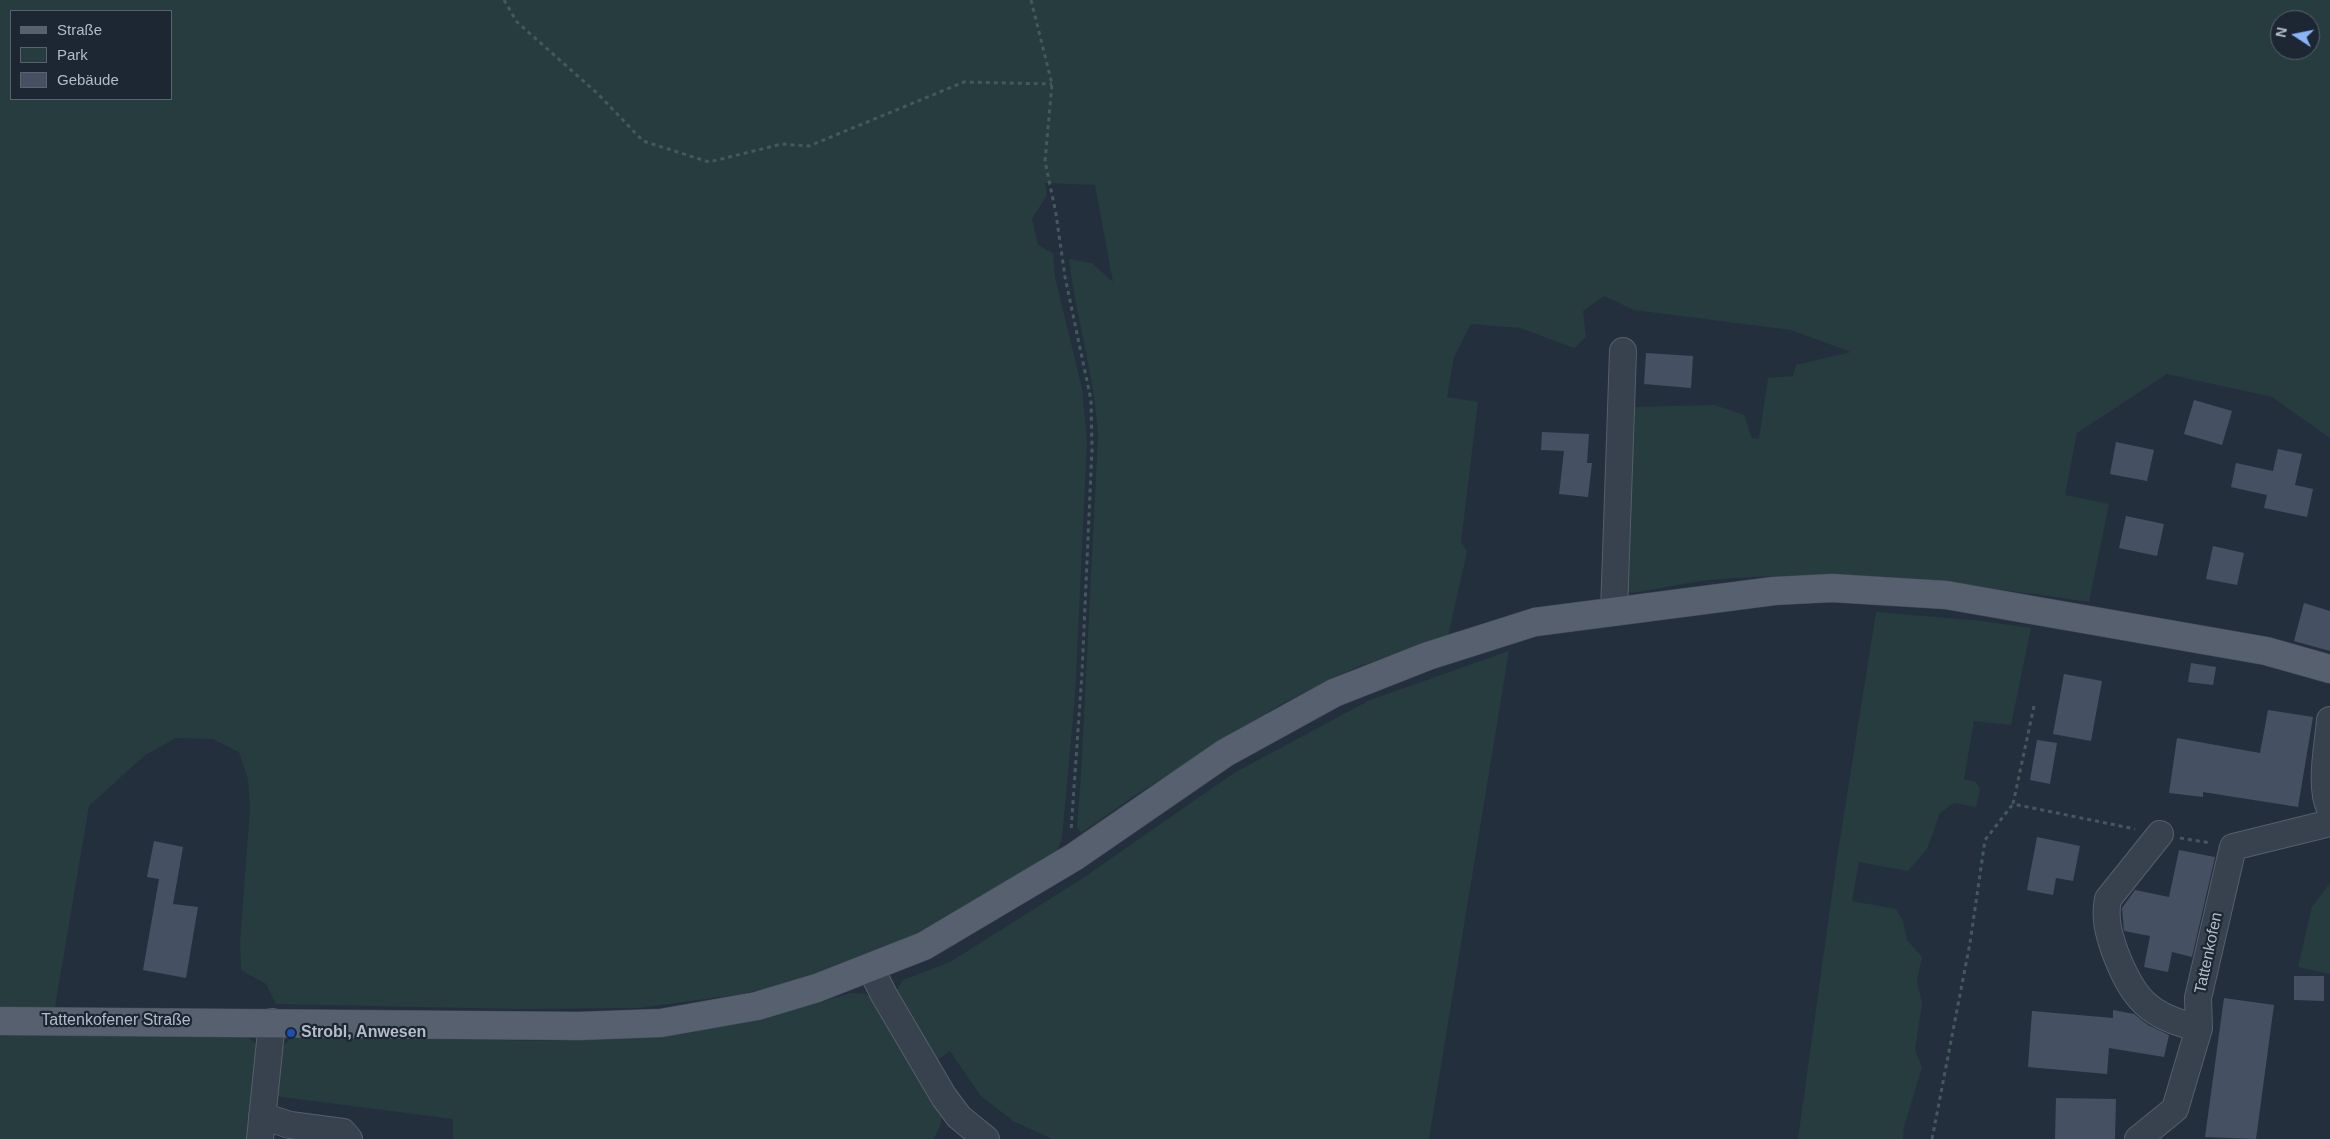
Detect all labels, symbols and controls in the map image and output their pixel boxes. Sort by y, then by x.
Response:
legend [10,10,172,100]
north arrow [2270,10,2320,60]
text: Straße [57,21,102,38]
text: N [2272,26,2290,39]
text: Park [57,46,88,63]
text: Gebäude [57,71,119,88]
street label: Tattenkofen [2191,911,2227,995]
street label: Tattenkofener Straße [41,1011,191,1031]
place label: Strobl, Anwesen [301,1023,426,1043]
marker: Strobl, Anwesen [285,1027,297,1039]

